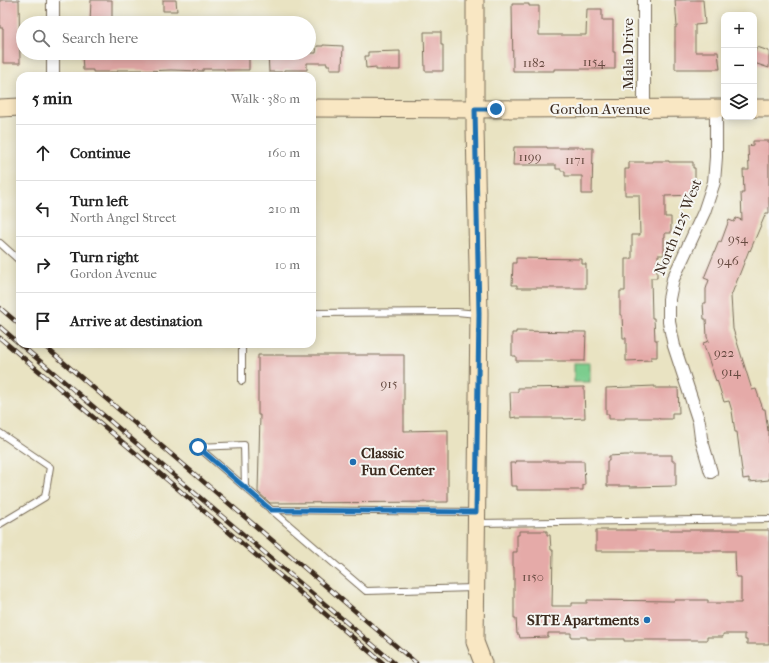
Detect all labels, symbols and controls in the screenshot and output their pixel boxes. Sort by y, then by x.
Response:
map controls [721,12,757,120]
button: + [721,12,757,48]
search box [16,16,316,60]
street label: Mala Drive [619,18,637,90]
icon: search [30,27,52,49]
text: Search here [62,29,138,47]
button: − [721,48,757,84]
house number: 1154 [583,54,606,69]
house number: 1182 [523,55,546,70]
button: layers [721,84,757,120]
text: 5 min [32,88,72,108]
text: Walk · 380 m [231,91,300,106]
route end [487,100,505,118]
street label: Gordon Avenue [550,100,651,118]
icon: ahead [32,142,54,164]
text: Continue [70,144,130,162]
text: 160 m [268,145,300,160]
house number: 1199 [519,149,542,164]
house number: 1171 [565,152,585,167]
street label: North 1125 West [651,176,706,278]
text: Turn left [70,192,128,210]
icon: left [32,198,54,220]
text: 210 m [268,201,300,216]
text: North Angel Street [70,210,176,225]
house number: 954 [728,231,748,246]
text: Turn right [70,248,139,266]
house number: 946 [717,253,740,268]
icon: right [32,254,54,276]
text: 10 m [275,257,300,272]
text: Gordon Avenue [70,266,157,281]
icon: arrive [32,310,54,332]
text: Arrive at destination [70,312,202,330]
house number: 922 [714,345,734,360]
house number: 914 [721,364,741,379]
house number: 915 [380,376,398,391]
route start [189,438,207,456]
place label: Classic Fun Center [360,444,435,479]
marker: Classic Fun Center [348,457,358,467]
house number: 1150 [522,569,544,584]
place label: SITE Apartments [527,611,639,629]
marker: SITE Apartments [642,615,652,625]

